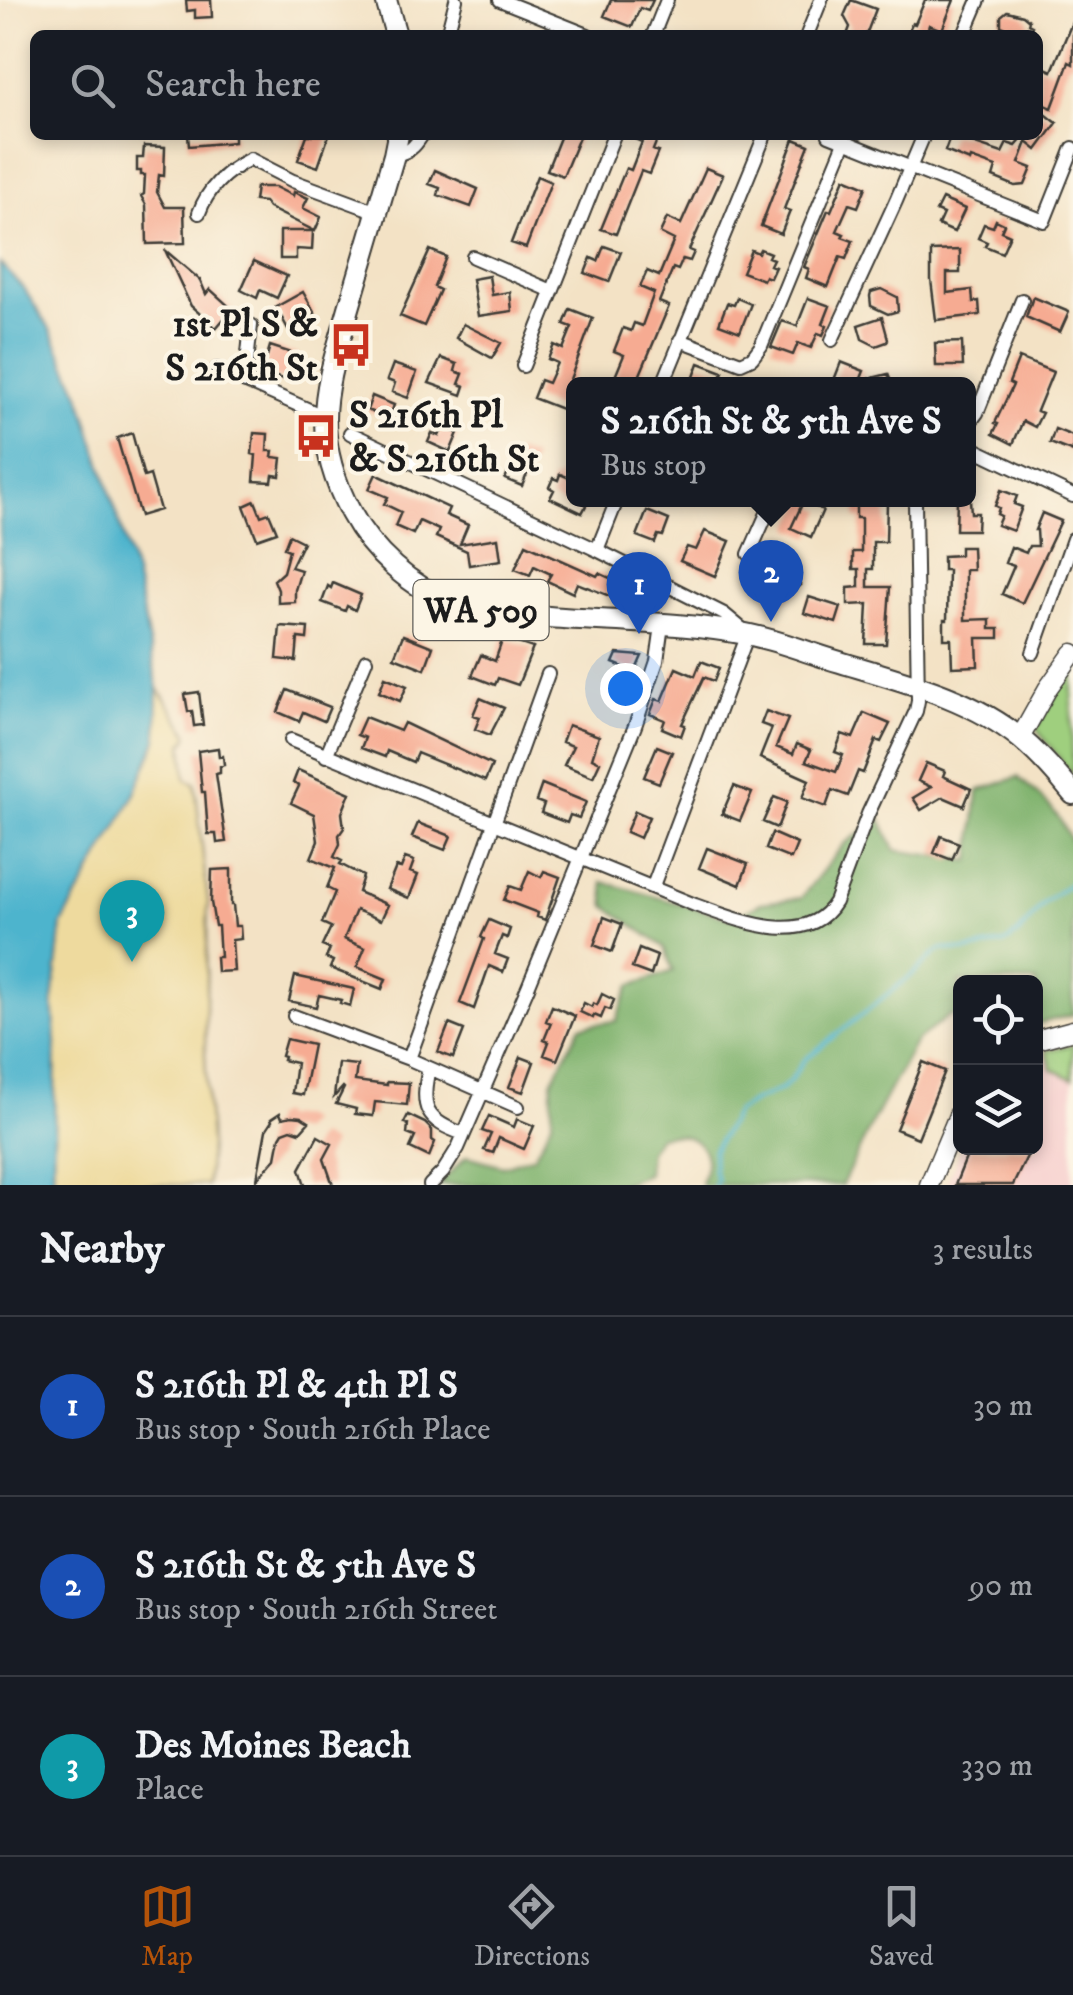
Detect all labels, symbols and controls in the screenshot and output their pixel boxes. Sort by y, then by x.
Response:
search box [30,30,1043,140]
icon: search [65,58,120,113]
text: Search here [145,61,321,109]
place label: 1st Pl S & S 216th St [165,301,318,393]
bus stop icon: 1st Pl S & S 216th St [327,321,375,369]
popup [566,377,976,507]
place label: S 216th Pl & S 216th St [349,392,539,484]
text: S 216th St & 5th Ave S [600,398,942,446]
bus stop icon: S 216th Pl & S 216th St [292,412,340,460]
text: Bus stop [600,446,706,486]
pin: 2 [738,540,804,622]
pin: 1 [606,552,672,634]
road number: WA 509 [414,580,548,640]
your location [600,663,651,714]
pin: 3 [100,880,164,962]
map controls [953,975,1043,1155]
button: locate [953,975,1043,1065]
button: layers [953,1065,1043,1155]
text: Nearby [40,1224,164,1276]
text: 3 results [932,1230,1033,1270]
text: S 216th Pl & 4th Pl S [135,1362,458,1410]
text: 1 [67,1386,78,1426]
text: 30 m [973,1386,1033,1426]
text: Bus stop · South 216th Place [135,1410,490,1450]
text: S 216th St & 5th Ave S [135,1542,476,1590]
text: 2 [65,1566,80,1606]
text: 90 m [969,1566,1033,1606]
text: Bus stop · South 216th Street [135,1590,498,1630]
text: Des Moines Beach [135,1722,411,1770]
text: 3 [67,1746,78,1786]
text: 330 m [961,1746,1033,1786]
text: Place [135,1770,204,1810]
tab: Map [140,1879,195,1974]
tab: Directions [474,1879,590,1974]
tab: Saved [869,1879,933,1974]

